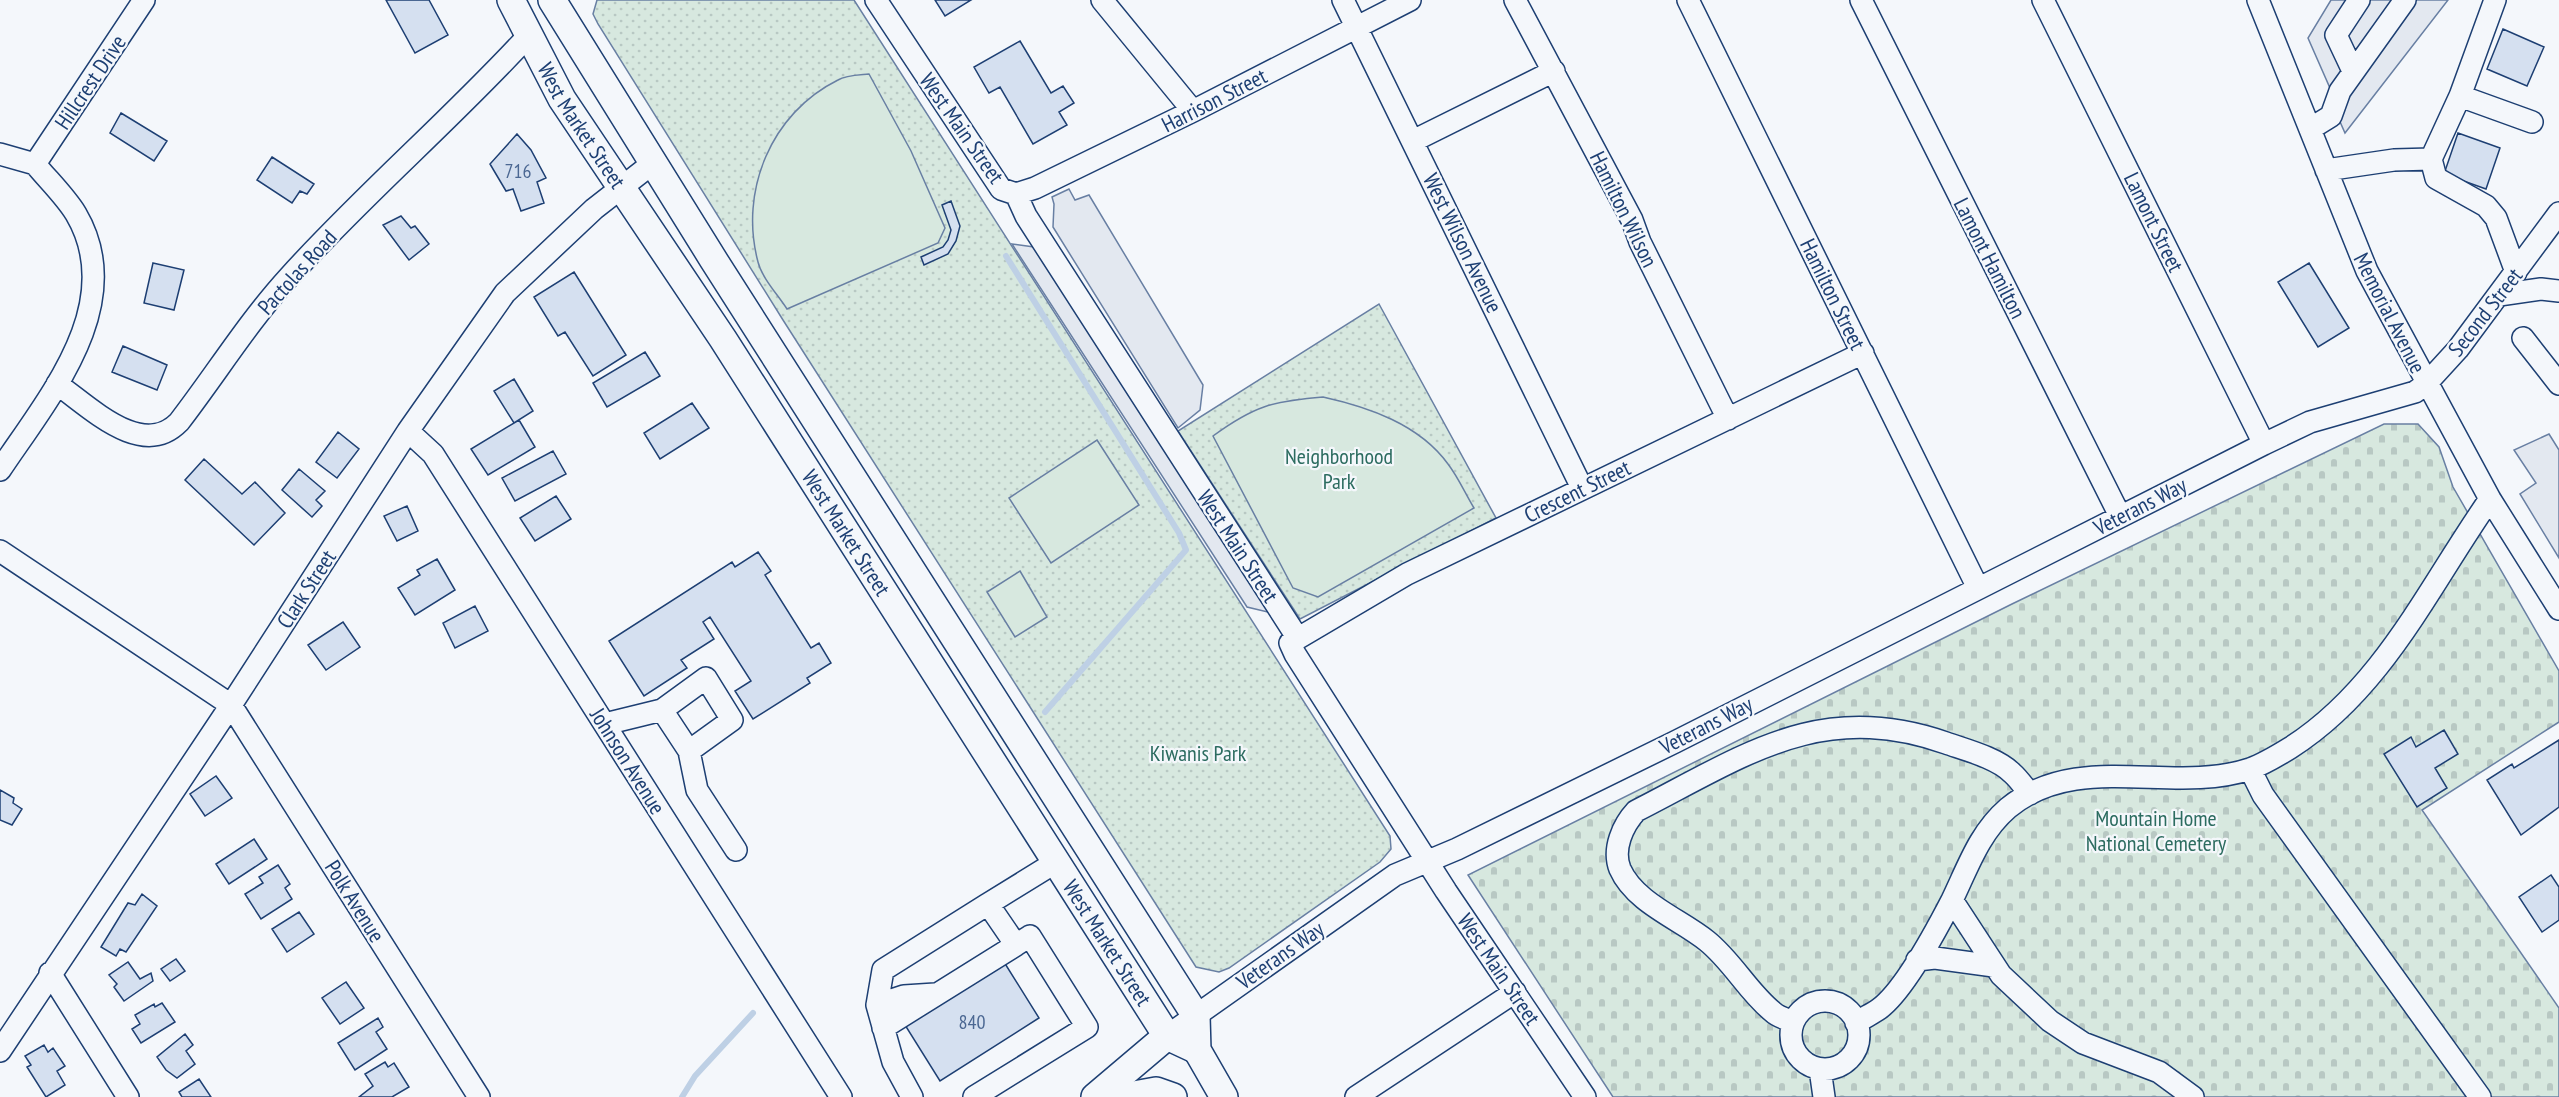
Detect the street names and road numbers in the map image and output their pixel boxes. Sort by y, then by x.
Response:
street label: Hillcrest Drive [48,29,132,135]
street label: West Market Street [532,58,632,194]
street label: Harrison Street [1157,62,1271,138]
street label: West Main Street [914,67,1010,189]
street label: Hamilton Wilson [1584,146,1664,272]
street label: Lamont Street [2118,168,2190,276]
street label: West Wilson Avenue [1417,169,1509,317]
street label: Lamont Hamilton [1948,193,2032,323]
street label: Pactolas Road [251,224,343,320]
street label: Hamilton Street [1794,234,1872,354]
street label: Memorial Avenue [2348,248,2432,378]
street label: Second Street [2442,262,2528,362]
street label: Crescent Street [1519,453,1635,529]
street label: West Market Street [796,464,897,601]
street label: Veterans Way [2088,470,2192,542]
street label: West Main Street [1191,484,1285,608]
street label: Clark Street [270,544,342,634]
street label: Veterans Way [1654,689,1758,761]
street label: Johnson Avenue [584,702,672,819]
street label: Polk Avenue [319,855,391,947]
street label: West Market Street [1057,874,1158,1011]
street label: West Main Street [1451,908,1547,1030]
street label: Veterans Way [1230,914,1330,996]

